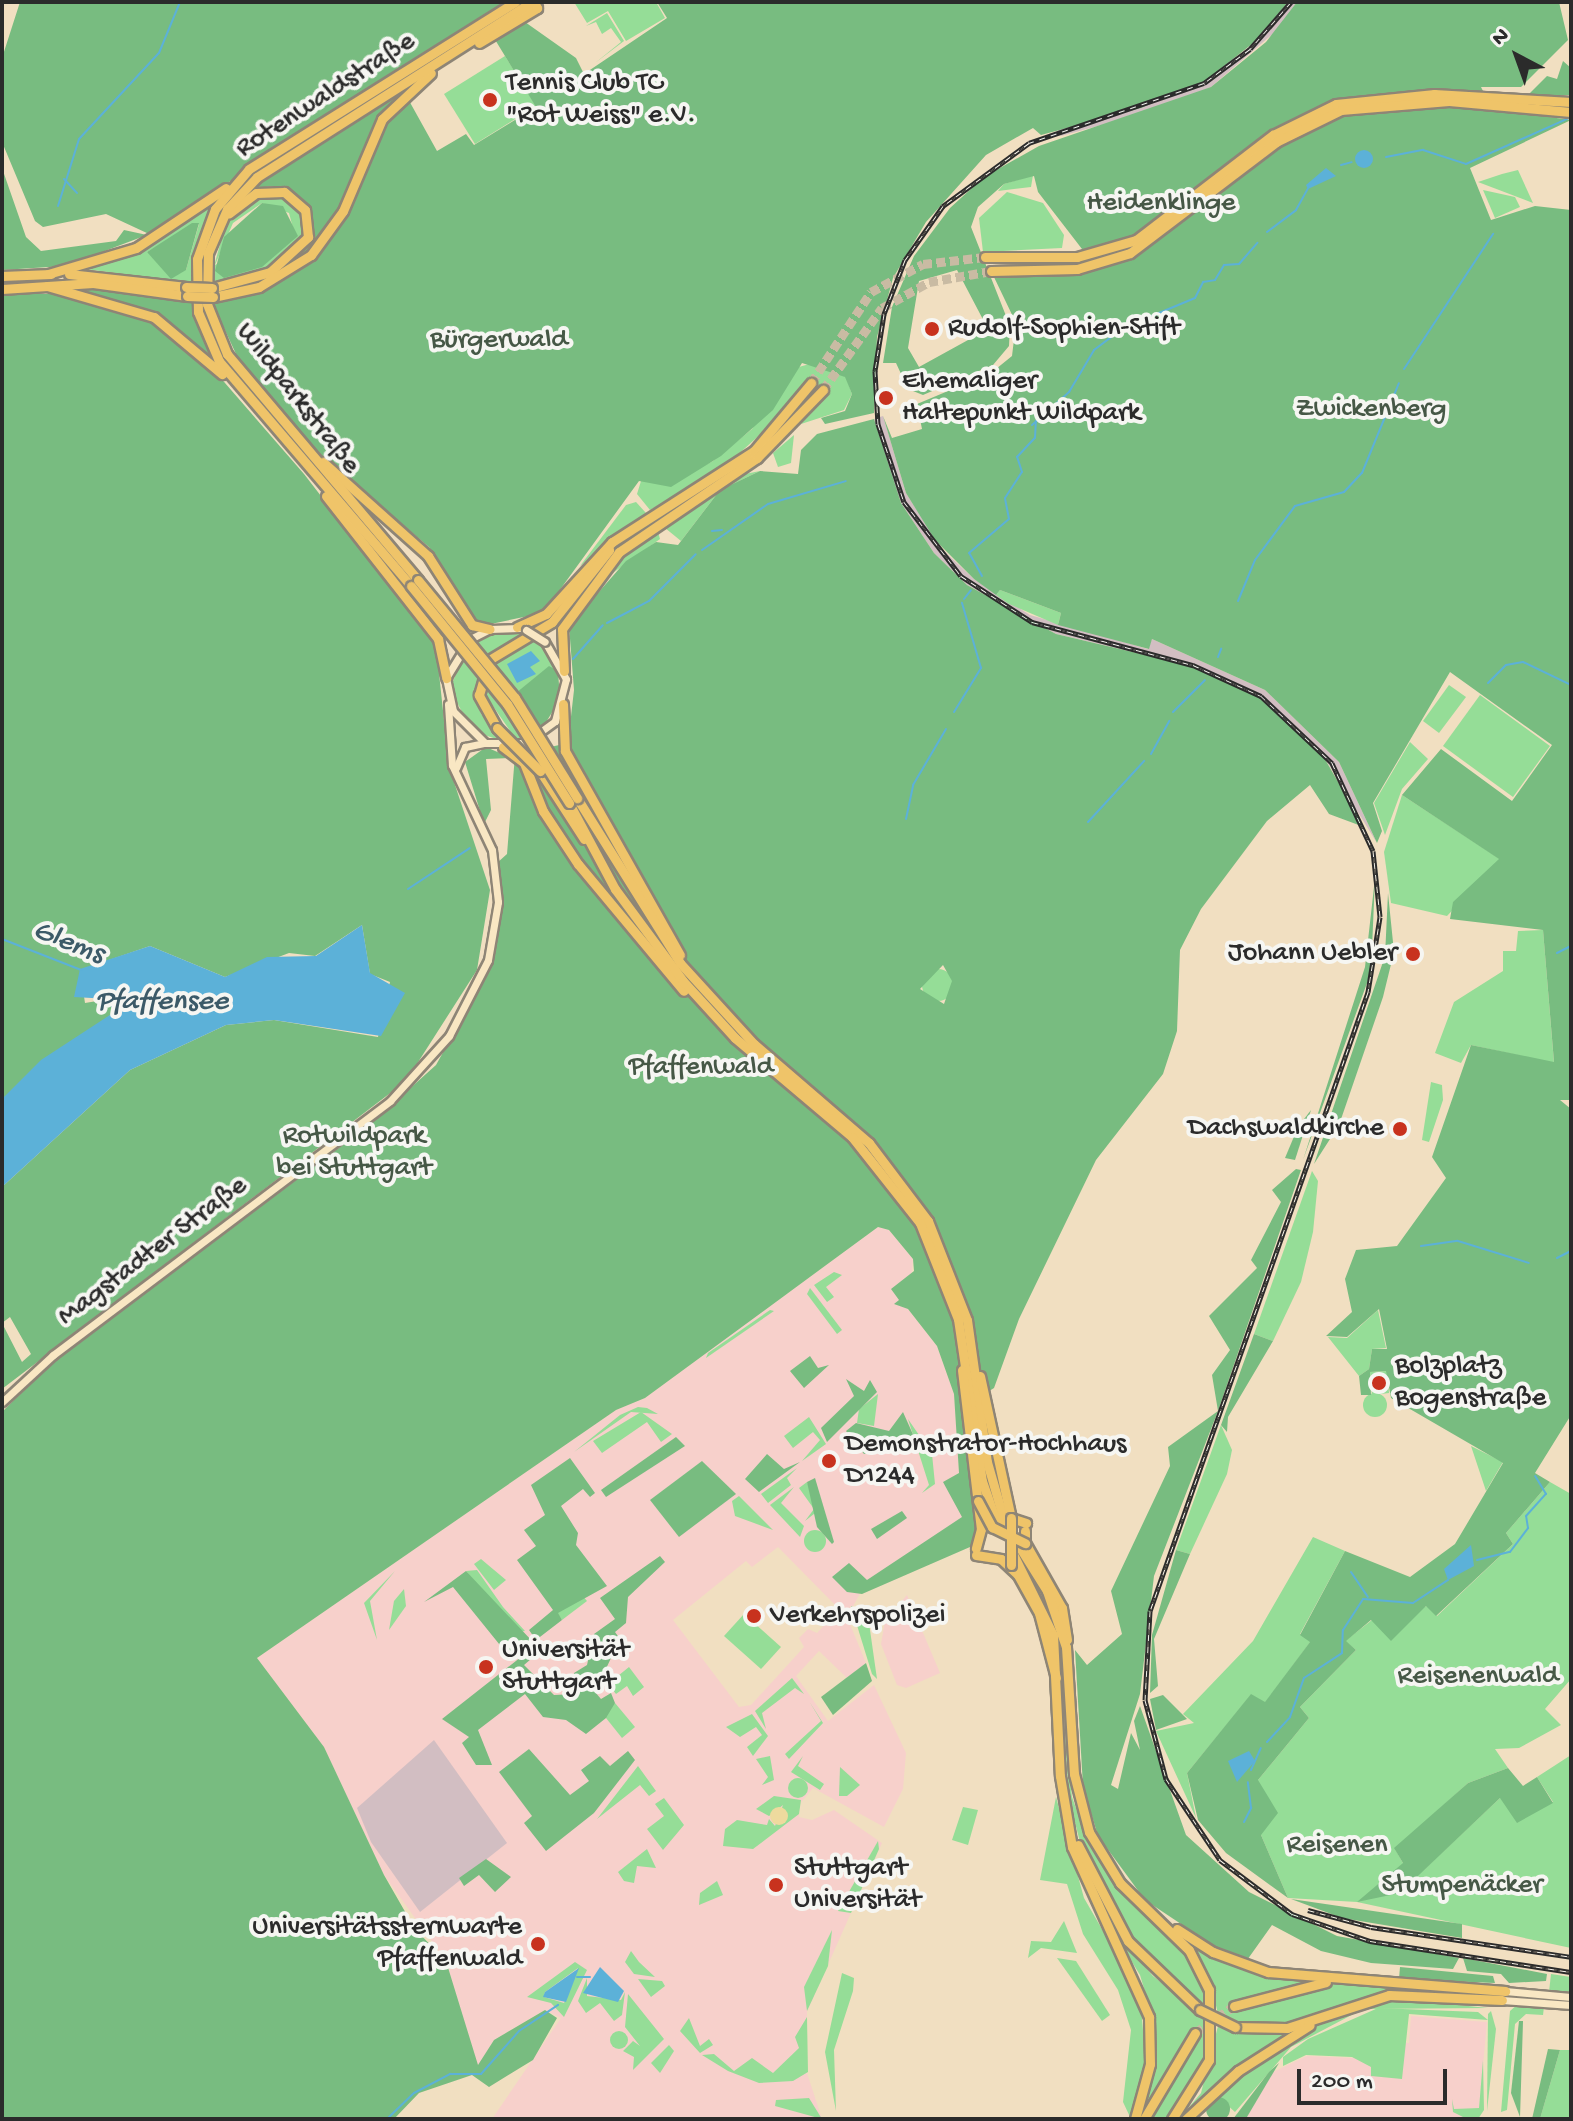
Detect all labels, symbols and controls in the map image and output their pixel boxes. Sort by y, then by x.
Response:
north arrow [1477,16,1557,96]
text: N [1487,23,1515,52]
street label: Rotenwaldstraße [230,26,422,166]
place label: Tennis Club TC "Rot Weiss" e.V. [506,67,696,133]
marker: Tennis Club TC "Rot Weiss" e.V. [481,91,499,109]
park label: Heidenklinge [1086,187,1236,221]
place label: Rudolf-Sophien-Stift [948,312,1180,346]
street label: Wildparkstraße [227,317,367,481]
marker: Rudolf-Sophien-Stift [923,320,941,338]
park label: Bürgerwald [430,324,568,358]
place label: Ehemaliger Haltepunkt Wildpark [902,365,1141,431]
marker: Ehemaliger Haltepunkt Wildpark [877,389,895,407]
park label: Zwickenberg [1296,393,1446,427]
water label: Glems [27,914,109,974]
place label: Johann Uebler [1228,937,1397,971]
marker: Johann Uebler [1404,945,1422,963]
water label: Pfaffensee [96,985,228,1021]
park label: Pfaffenwald [629,1051,773,1085]
place label: Dachswaldkirche [1188,1112,1384,1146]
park label: Rotwildpark bei Stuttgart [276,1120,432,1186]
marker: Dachswaldkirche [1391,1120,1409,1138]
street label: Magstadter Straße [52,1170,254,1334]
place label: Bolzplatz Bogenstraße [1395,1350,1546,1416]
marker: Bolzplatz Bogenstraße [1370,1374,1388,1392]
place label: Demonstrator-Hochhaus D1244 [845,1428,1126,1494]
marker: Demonstrator-Hochhaus D1244 [820,1452,838,1470]
place label: Verkehrspolizei [770,1599,946,1633]
marker: Verkehrspolizei [745,1607,763,1625]
place label: Universität Stuttgart [502,1634,629,1700]
marker: Universität Stuttgart [477,1658,495,1676]
park label: Reisenenwald [1398,1660,1558,1694]
park label: Reisenen [1286,1829,1388,1863]
place label: Stuttgart Universität [794,1852,921,1918]
park label: Stumpenäcker [1382,1869,1542,1903]
marker: Stuttgart Universität [765,1874,787,1896]
place label: Universitätssternwarte Pfaffenwald [252,1911,522,1977]
marker: Universitätssternwarte Pfaffenwald [529,1935,547,1953]
scale bar [1301,2053,1451,2103]
text: 200 m [1311,2068,1373,2097]

